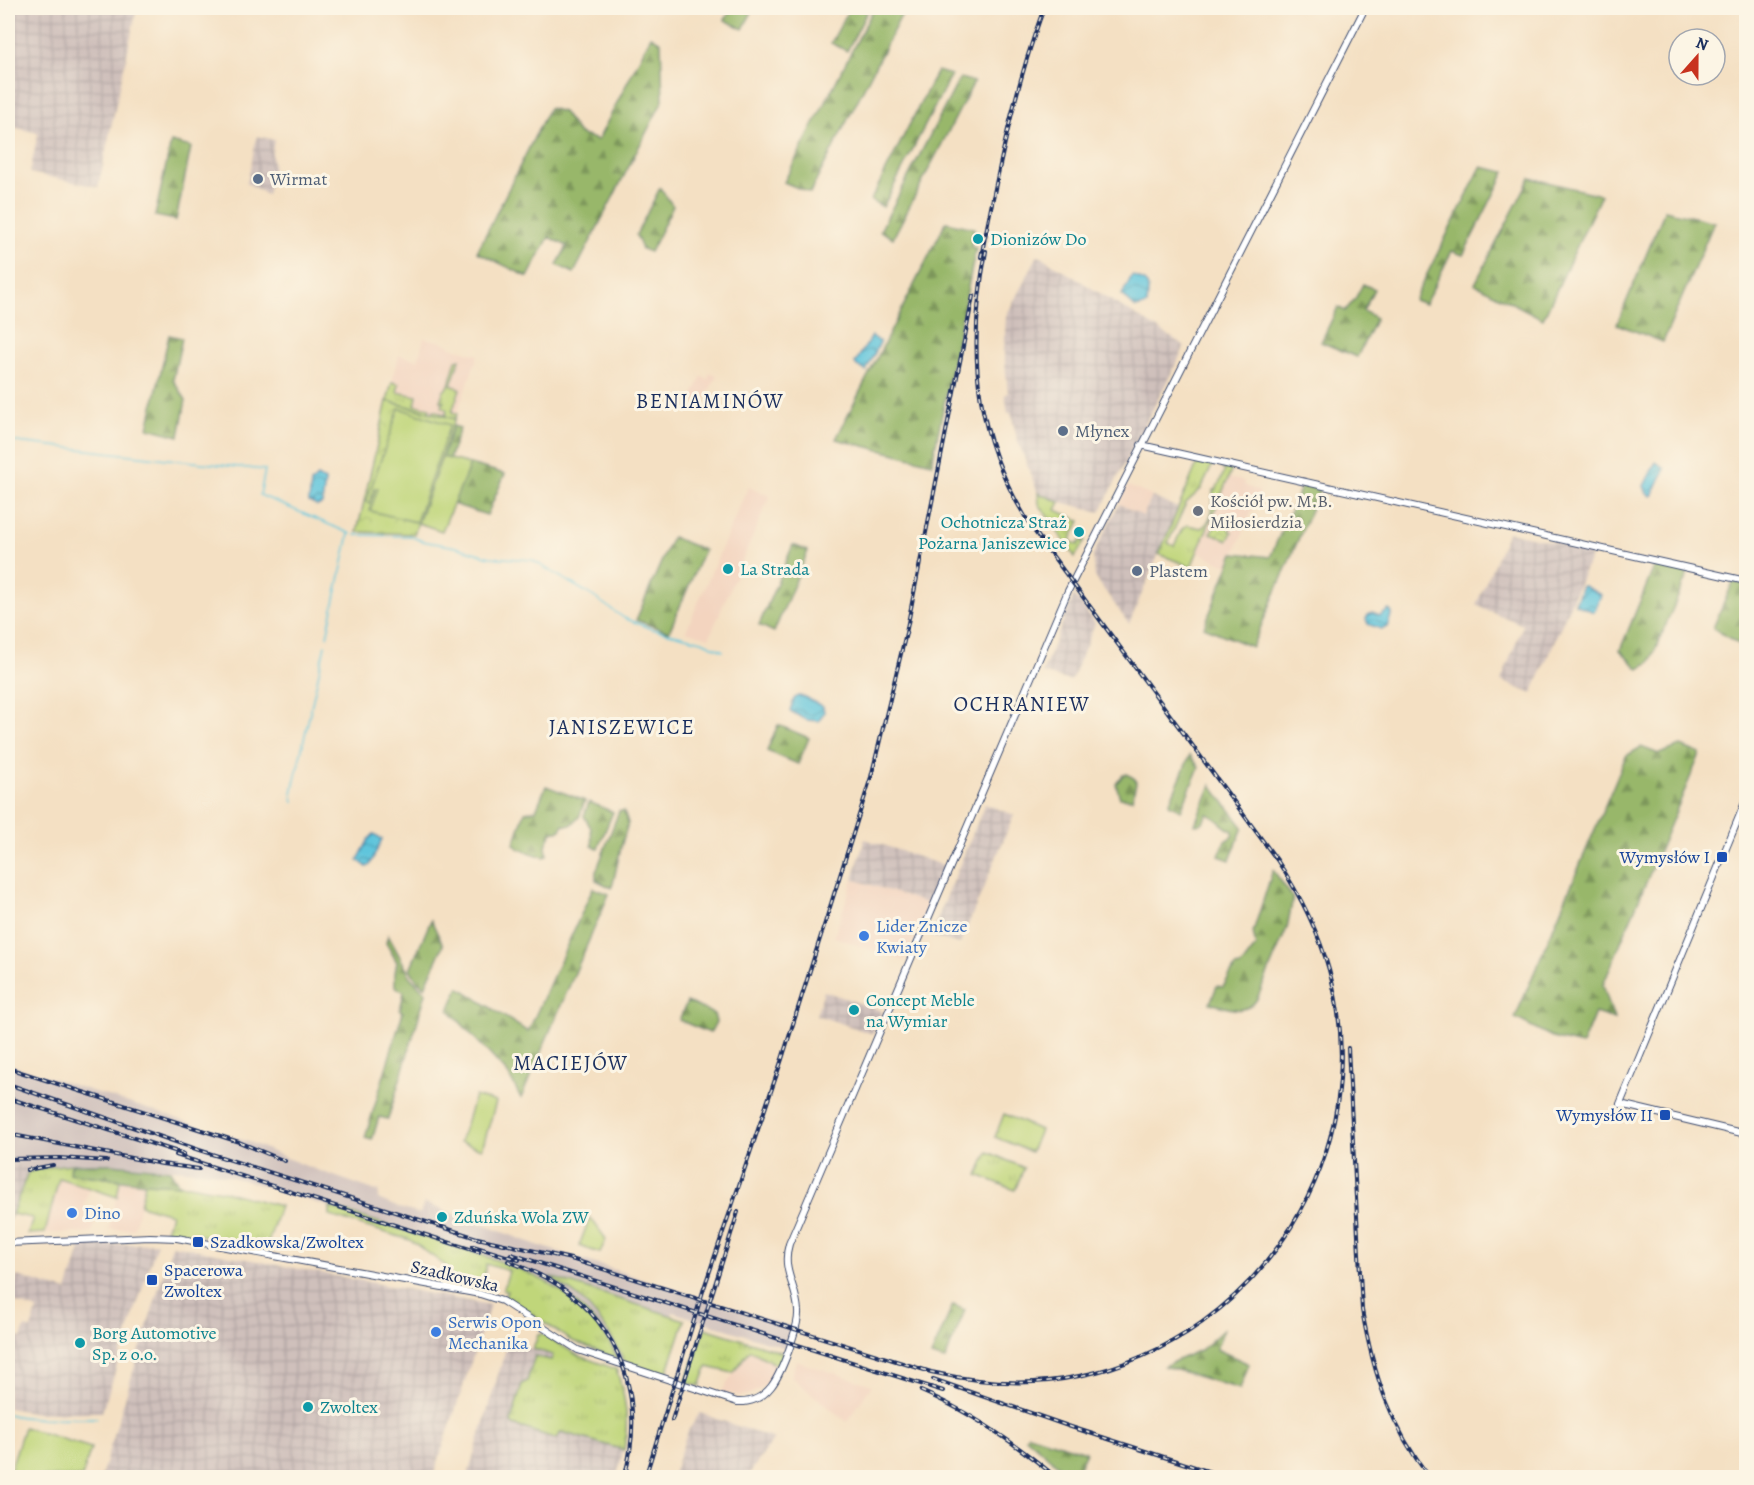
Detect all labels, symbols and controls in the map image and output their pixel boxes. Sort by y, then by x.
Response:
north arrow [1667,27,1727,87]
text: N [1693,32,1712,56]
place label: Wirmat [269,167,327,191]
marker: Wirmat [251,172,265,186]
place label: Dionizów Do [990,227,1086,251]
marker: Dionizów Do [971,232,985,246]
district label: BENIAMINÓW [636,387,784,415]
place label: Młynex [1075,419,1130,443]
marker: Młynex [1056,424,1070,438]
place label: Kościół pw. M.B. Miłosierdzia [1210,489,1333,534]
marker: Kościół pw. M.B. Miłosierdzia [1191,504,1205,518]
place label: Ochotnicza Straż Pożarna Janiszewice [918,510,1067,555]
marker: Ochotnicza Straż Pożarna Janiszewice [1072,525,1086,539]
place label: La Strada [740,557,810,581]
place label: Plastem [1149,559,1208,583]
marker: La Strada [721,562,735,576]
marker: Plastem [1130,564,1144,578]
district label: OCHRANIEW [954,690,1090,718]
district label: JANISZEWICE [549,713,695,741]
place label: Wymysłów I [1618,845,1710,869]
marker: Wymysłów I [1715,850,1729,864]
place label: Lider Znicze Kwiaty [876,914,968,959]
marker: Lider Znicze Kwiaty [857,929,871,943]
place label: Concept Meble na Wymiar [866,988,975,1033]
marker: Concept Meble na Wymiar [847,1003,861,1017]
district label: MACIEJÓW [513,1049,629,1077]
place label: Wymysłów II [1555,1103,1653,1127]
marker: Wymysłów II [1658,1108,1672,1122]
place label: Dino [84,1201,121,1225]
place label: Zduńska Wola ZW [454,1205,589,1229]
marker: Dino [65,1206,79,1220]
marker: Zduńska Wola ZW [435,1210,449,1224]
place label: Szadkowska/Zwoltex [210,1230,364,1254]
marker: Szadkowska/Zwoltex [191,1235,205,1249]
street label: Szadkowska [408,1254,502,1298]
place label: Spacerowa Zwoltex [164,1258,244,1303]
marker: Spacerowa Zwoltex [145,1273,159,1287]
place label: Serwis Opon Mechanika [448,1310,542,1355]
place label: Borg Automotive Sp. z o.o. [92,1321,217,1366]
marker: Serwis Opon Mechanika [429,1325,443,1339]
marker: Borg Automotive Sp. z o.o. [73,1336,87,1350]
place label: Zwoltex [320,1395,378,1419]
marker: Zwoltex [301,1400,315,1414]

